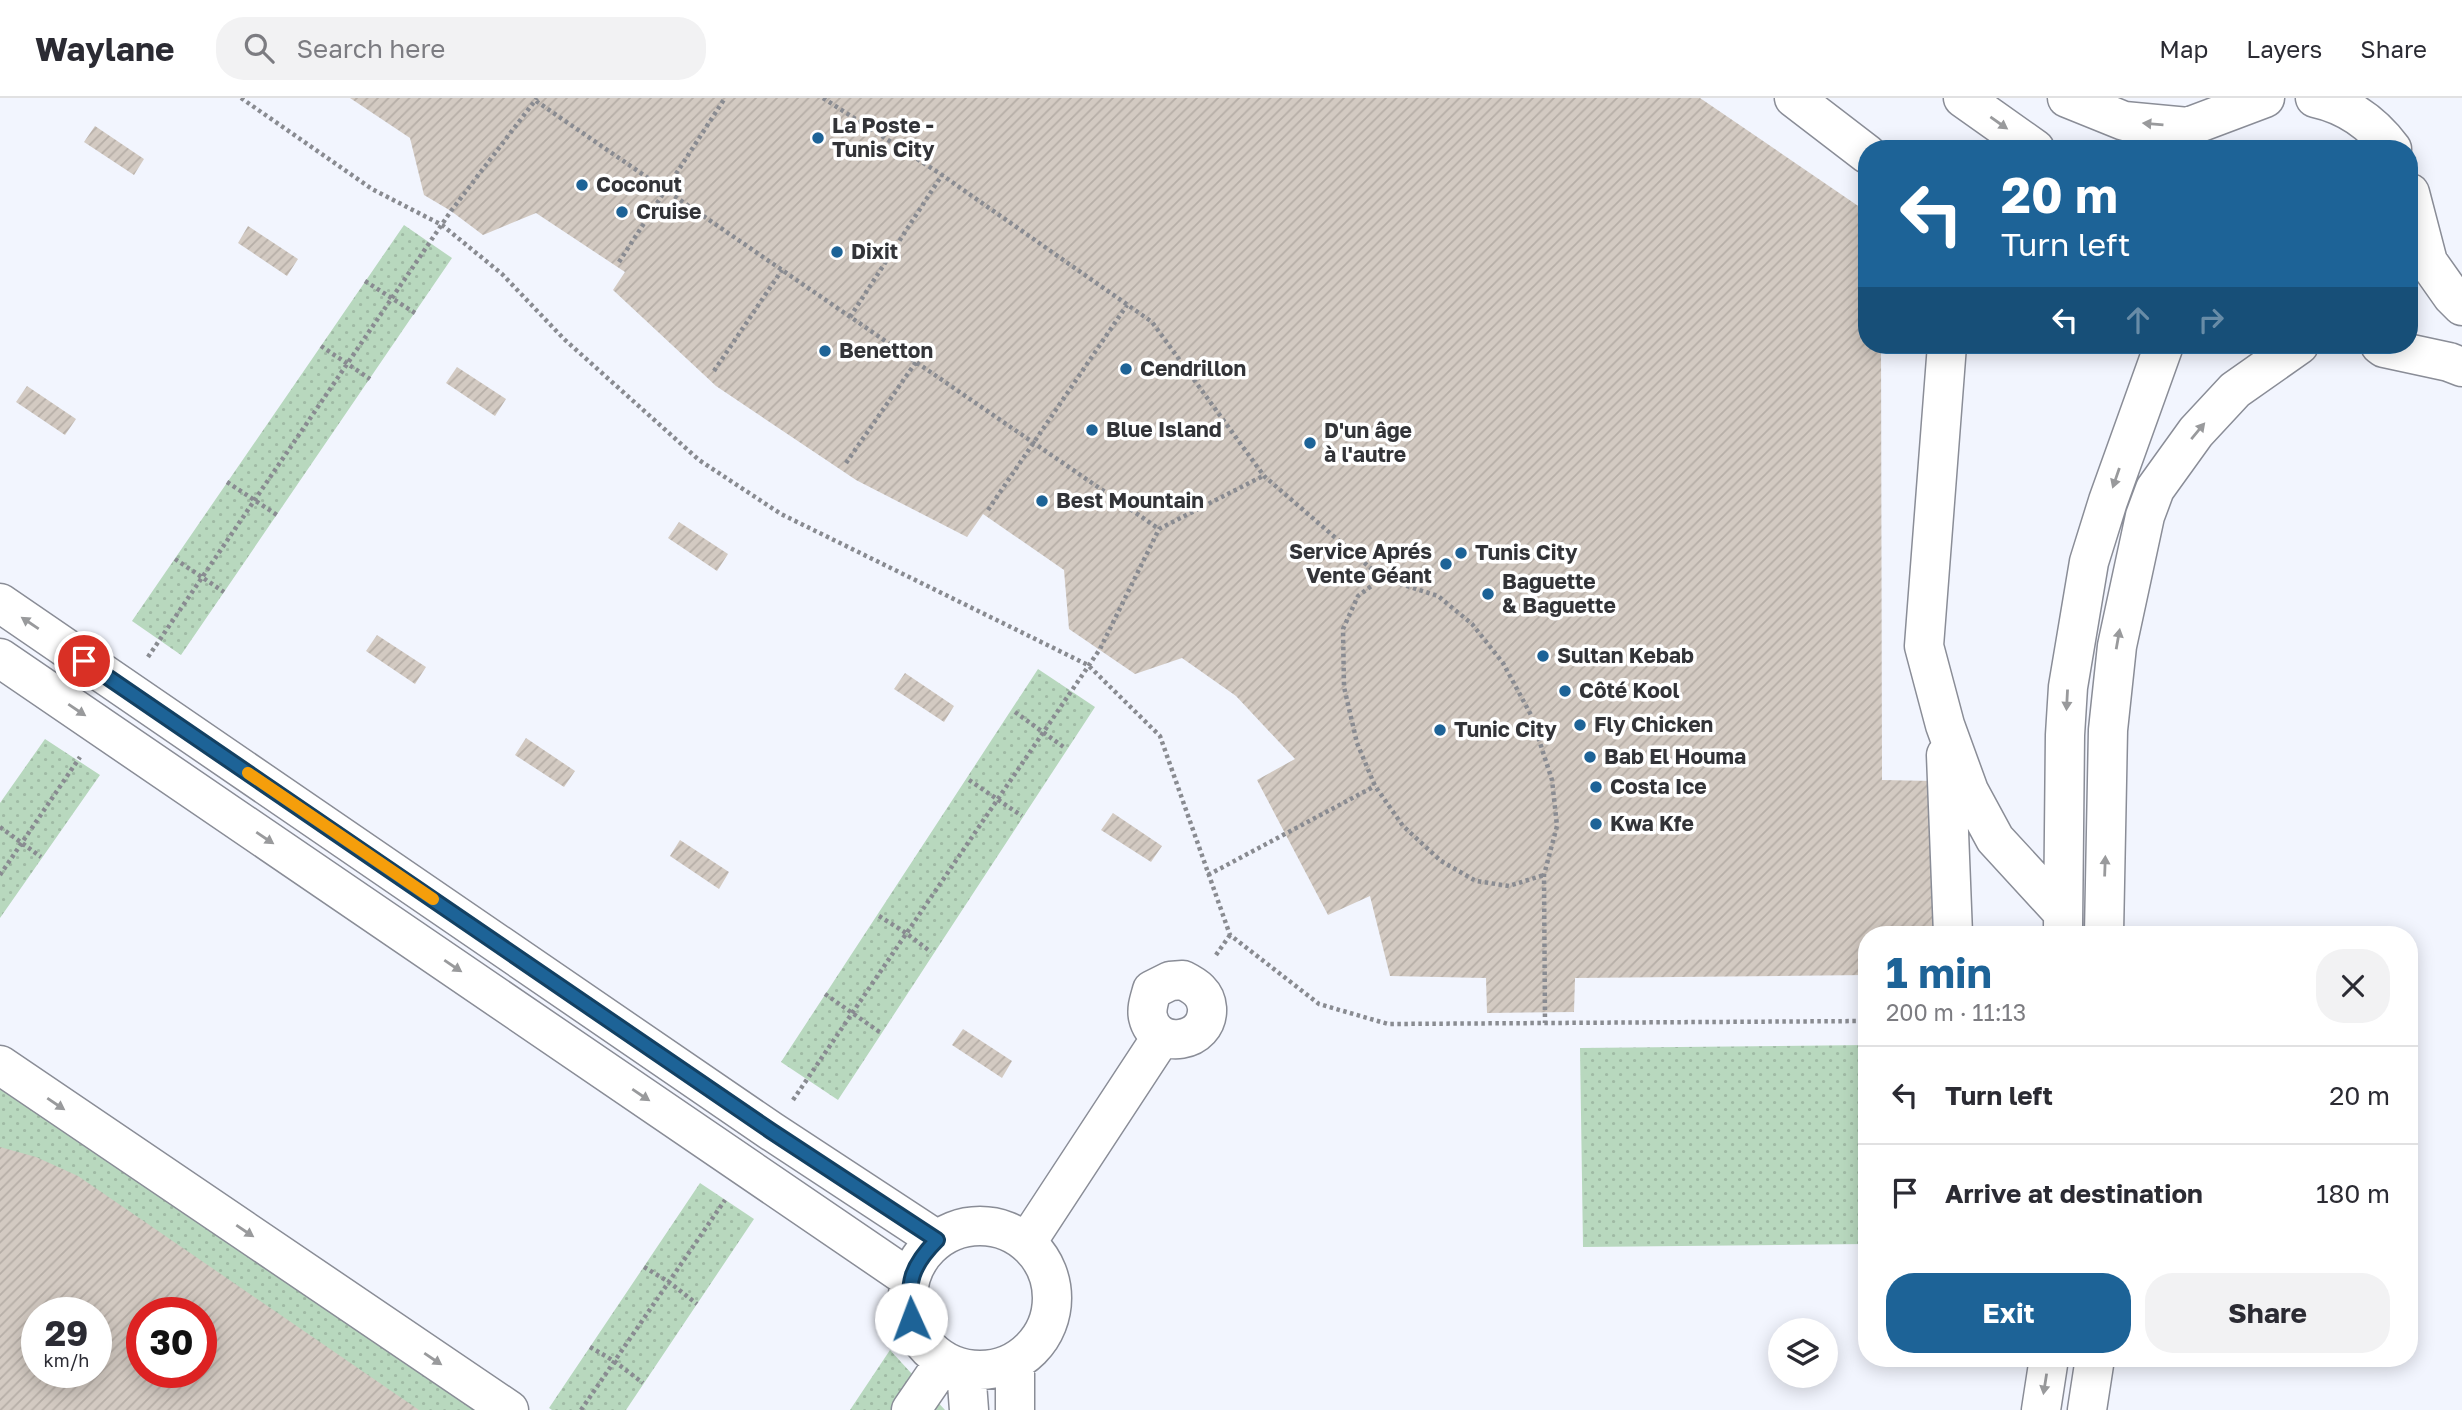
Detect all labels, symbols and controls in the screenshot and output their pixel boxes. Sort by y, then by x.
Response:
search box [216,17,706,80]
text: Waylane [35,29,174,68]
icon: search [240,29,278,67]
text: Search here [296,33,445,64]
text: Map [2159,34,2208,63]
text: Layers [2246,34,2322,63]
text: Share [2360,34,2427,63]
place label: La Poste - Tunis City [832,112,935,162]
one-way arrow [1990,116,2008,130]
one-way arrow [2142,118,2164,129]
marker: La Poste - Tunis City [810,130,826,146]
text: 20 m [2001,165,2118,224]
icon: left [1886,168,1977,259]
place label: Coconut [596,171,682,197]
marker: Coconut [574,177,590,193]
place label: Cruise [636,198,702,224]
marker: Cruise [614,204,630,220]
text: Turn left [2001,225,2130,263]
place label: Dixit [851,238,898,264]
marker: Dixit [829,244,845,260]
icon: left [2046,301,2084,339]
icon: ahead [2119,301,2157,339]
icon: right [2192,301,2230,339]
place label: Benetton [839,337,933,363]
marker: Benetton [817,343,833,359]
place label: Cendrillon [1140,355,1246,381]
marker: Cendrillon [1118,361,1134,377]
place label: Blue Island [1106,416,1222,442]
place label: D'un âge à l'autre [1324,417,1412,467]
marker: Blue Island [1084,422,1100,438]
one-way arrow [2190,422,2205,439]
marker: D'un âge à l'autre [1302,435,1318,451]
one-way arrow [2110,468,2121,489]
place label: Best Mountain [1056,487,1204,513]
marker: Best Mountain [1034,493,1050,509]
place label: Service Aprés Vente Géant [1289,538,1432,588]
place label: Tunis City [1475,539,1578,565]
marker: Tunis City [1453,545,1469,561]
marker: Service Aprés Vente Géant [1438,556,1454,572]
place label: Baguette & Baguette [1502,568,1616,618]
marker: Baguette & Baguette [1480,586,1496,602]
one-way arrow [21,616,39,630]
one-way arrow [2113,628,2124,650]
pin [54,631,114,691]
icon: arrive [65,642,103,680]
place label: Sultan Kebab [1557,642,1694,668]
marker: Sultan Kebab [1535,648,1551,664]
place label: Côté Kool [1579,677,1679,703]
marker: Côté Kool [1557,683,1573,699]
one-way arrow [2061,689,2072,711]
one-way arrow [68,703,86,717]
place label: Fly Chicken [1594,711,1713,737]
place label: Tunic City [1454,716,1557,742]
marker: Fly Chicken [1572,717,1588,733]
marker: Tunic City [1432,722,1448,738]
place label: Bab El Houma [1604,743,1746,769]
marker: Bab El Houma [1582,749,1598,765]
place label: Costa Ice [1610,773,1707,799]
marker: Costa Ice [1588,779,1604,795]
place label: Kwa Kfe [1610,810,1694,836]
marker: Kwa Kfe [1588,816,1604,832]
one-way arrow [256,831,274,845]
one-way arrow [2099,855,2110,877]
text: 1 min [1886,947,1992,997]
button: close [2316,949,2390,1023]
one-way arrow [444,959,462,973]
text: 200 m · 11:13 [1886,998,2026,1026]
icon: left [1886,1076,1924,1114]
text: Turn left [1945,1080,2053,1111]
text: 20 m [2329,1080,2390,1111]
one-way arrow [632,1088,650,1102]
one-way arrow [47,1097,66,1110]
icon: arrive [1886,1174,1924,1212]
text: Arrive at destination [1945,1178,2203,1209]
text: 180 m [2316,1178,2390,1209]
one-way arrow [236,1224,254,1238]
button: Exit [1886,1273,2131,1353]
button: Share [2145,1273,2390,1353]
position arrow [874,1282,948,1356]
speed limit sign: 30 [126,1297,217,1388]
text: 29 [45,1312,88,1354]
map controls [1768,1318,1838,1388]
button: layers [1768,1318,1838,1388]
text: km/h [44,1349,89,1371]
one-way arrow [424,1352,442,1366]
one-way arrow [2039,1373,2050,1395]

